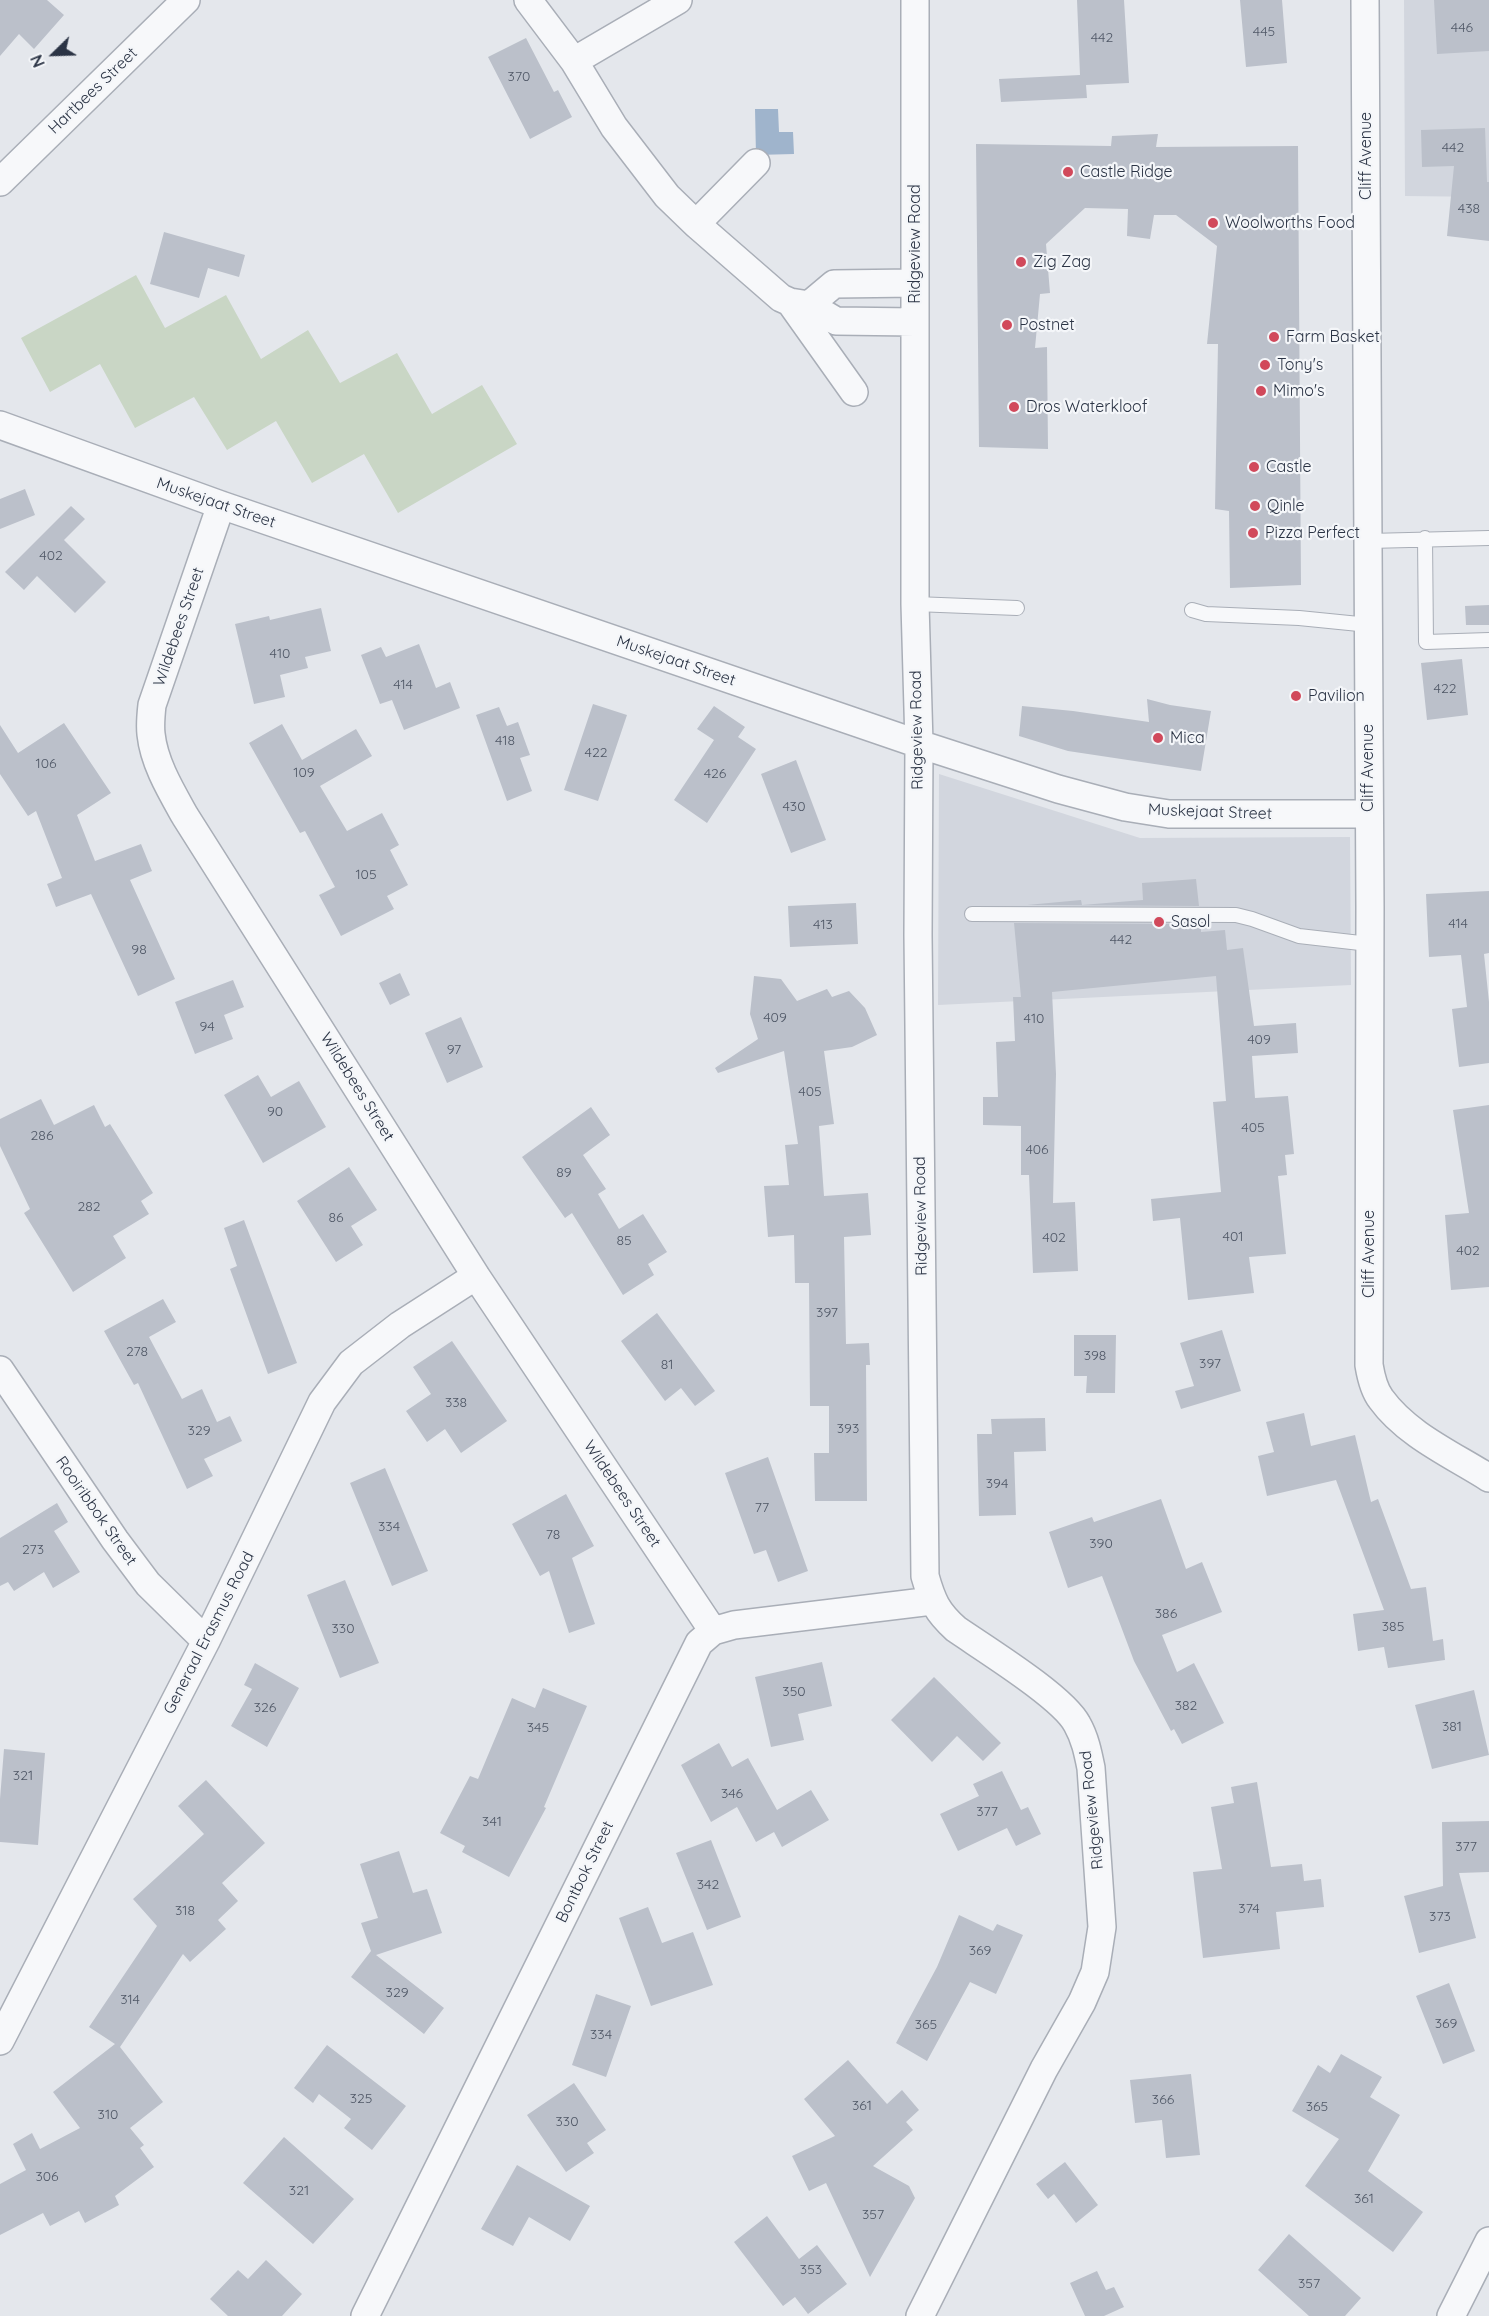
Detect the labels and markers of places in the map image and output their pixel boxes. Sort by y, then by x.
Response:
place label: Castle Ridge [1080,162,1173,182]
marker: Castle Ridge [1061,165,1075,179]
place label: Woolworths Food [1225,213,1355,233]
marker: Woolworths Food [1206,216,1220,230]
place label: Zig Zag [1033,252,1091,272]
marker: Zig Zag [1014,255,1028,269]
place label: Postnet [1019,315,1075,335]
marker: Postnet [1000,318,1014,332]
place label: Farm Basket [1286,327,1380,347]
marker: Farm Basket [1267,330,1281,344]
place label: Tony's [1277,355,1323,375]
marker: Tony's [1258,358,1272,372]
place label: Mimo's [1273,381,1325,401]
marker: Mimo's [1254,384,1268,398]
place label: Dros Waterkloof [1026,397,1147,417]
marker: Dros Waterkloof [1007,400,1021,414]
place label: Castle [1266,457,1312,477]
marker: Castle [1247,460,1261,474]
place label: Qinle [1267,496,1305,516]
marker: Qinle [1248,499,1262,513]
place label: Pizza Perfect [1265,523,1360,543]
marker: Pizza Perfect [1246,526,1260,540]
place label: Pavilion [1308,686,1365,706]
marker: Pavilion [1289,689,1303,703]
place label: Mica [1170,728,1205,748]
marker: Mica [1151,731,1165,745]
place label: Sasol [1171,912,1211,932]
marker: Sasol [1152,915,1166,929]

